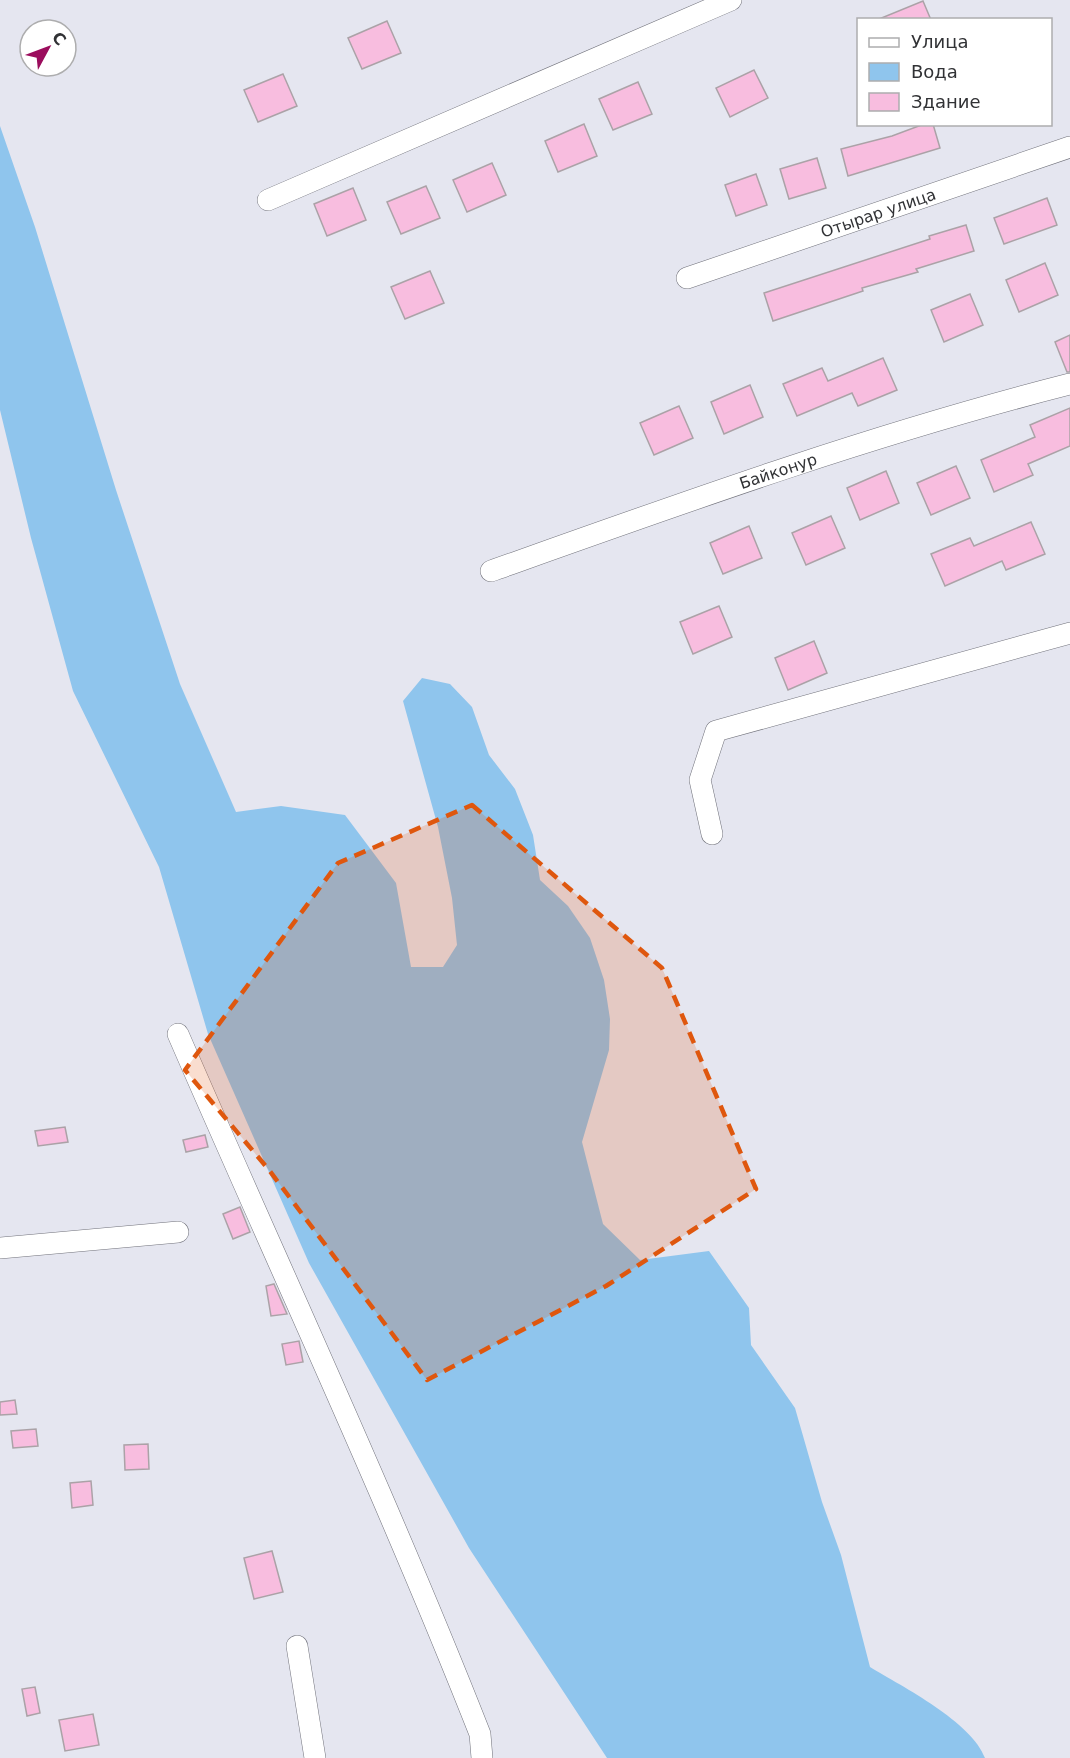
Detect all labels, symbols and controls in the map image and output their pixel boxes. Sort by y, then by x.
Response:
north arrow [18,18,78,78]
legend [857,18,1052,126]
text: С [48,28,70,49]
text: Улица [911,31,968,52]
text: Вода [911,61,958,82]
text: Здание [911,91,981,112]
street label: Отырар улица [818,185,938,242]
street label: Байконур [737,450,819,493]

